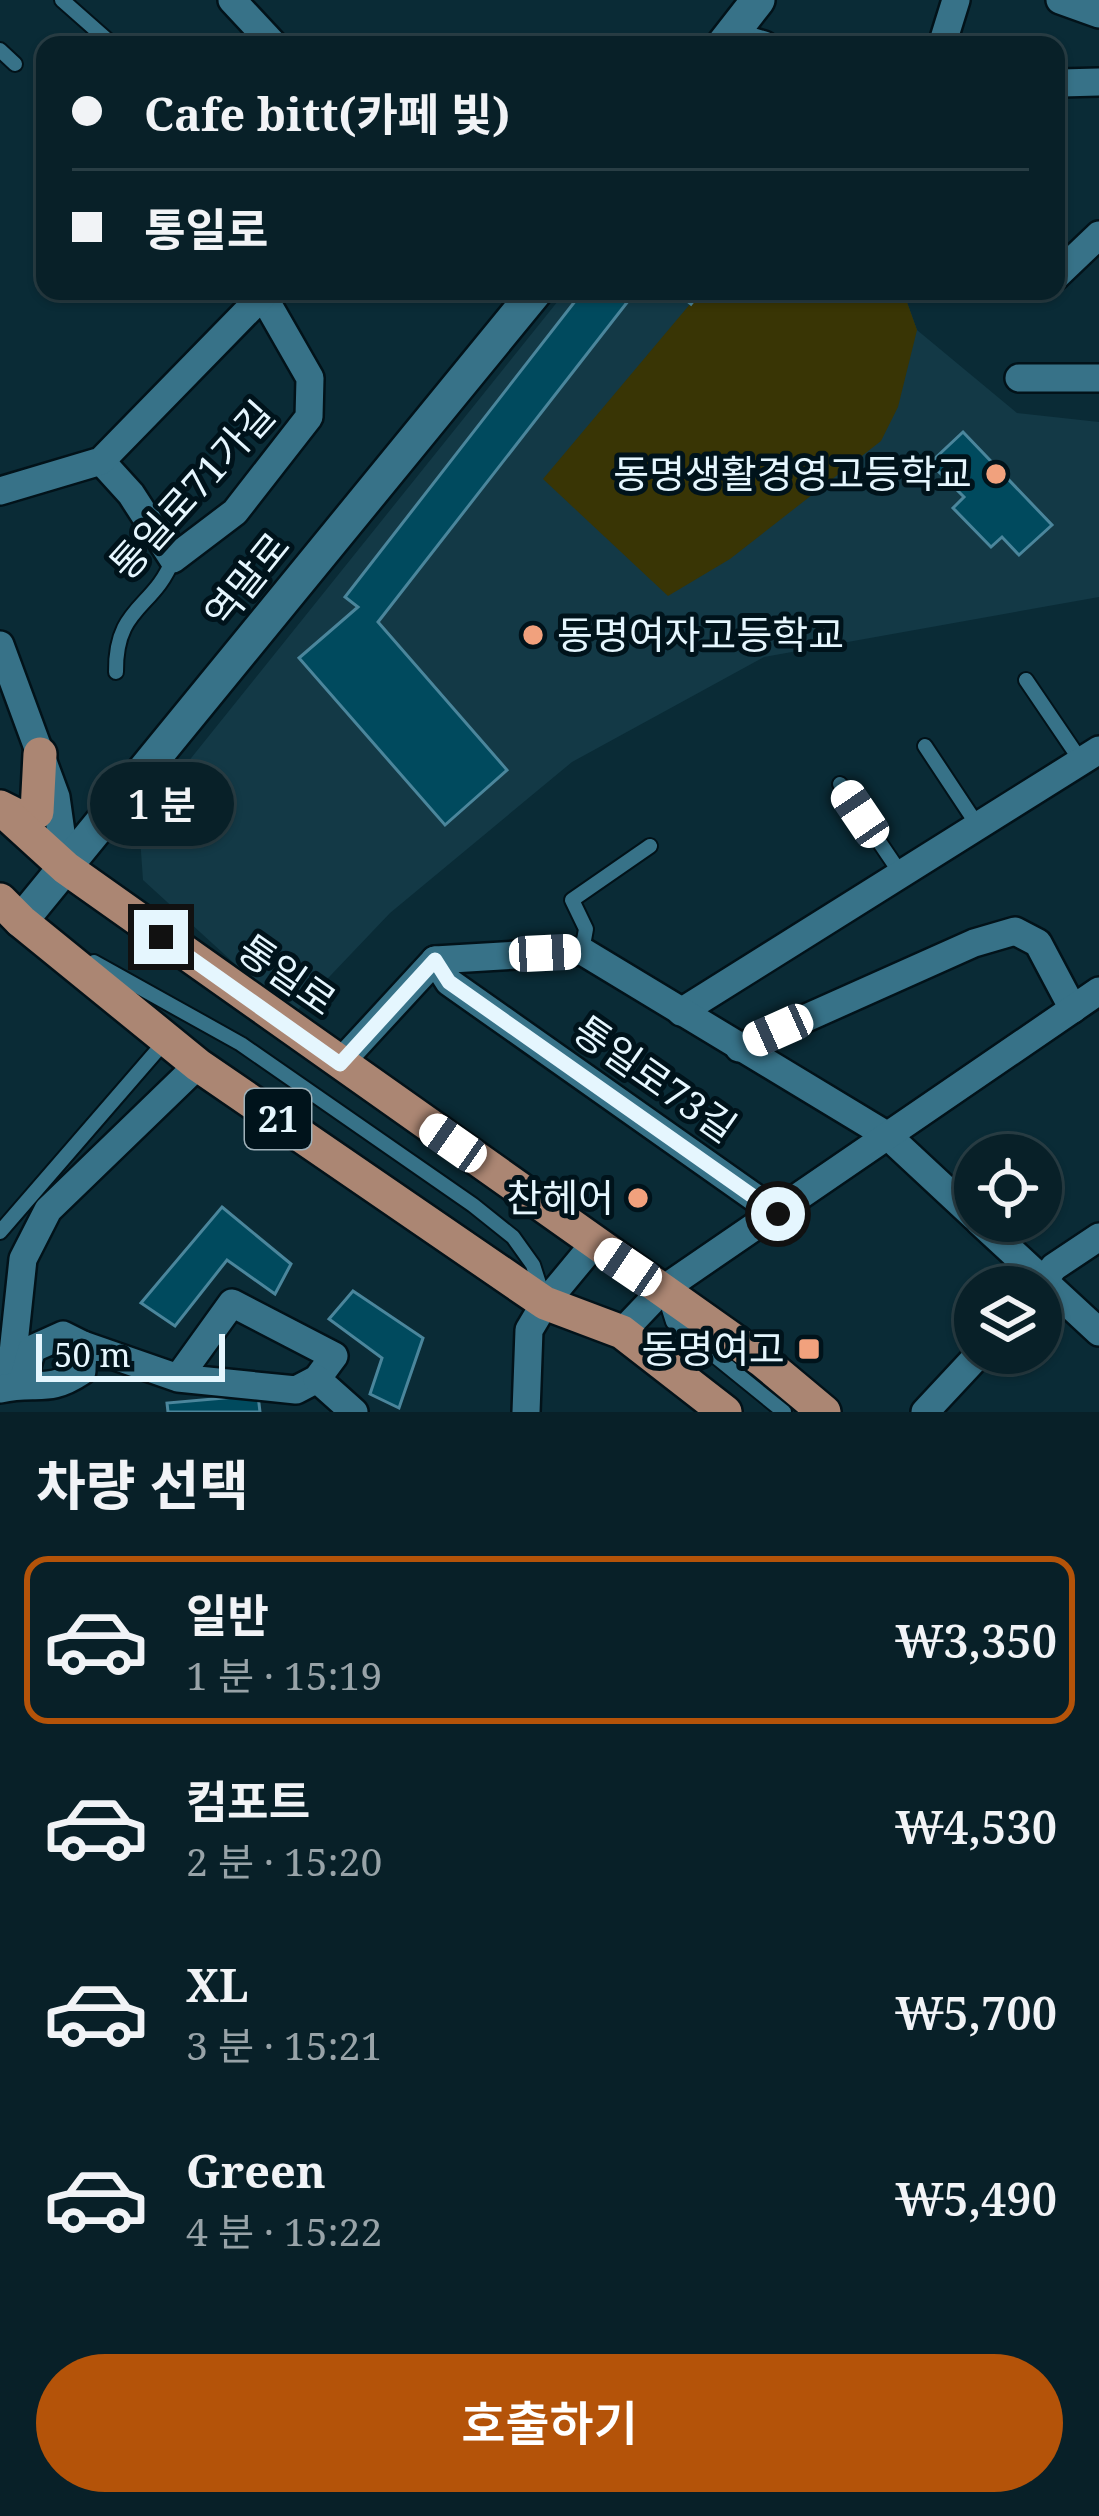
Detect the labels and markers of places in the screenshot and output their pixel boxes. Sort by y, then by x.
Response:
place label: 동명생활경영고등학교 [613,446,972,499]
marker: 동명생활경영고등학교 [983,461,1009,487]
place label: 동명여자고등학교 [557,607,844,660]
marker: 동명여자고등학교 [520,622,546,648]
place label: 찬헤어 [506,1170,614,1223]
marker: 찬헤어 [625,1185,651,1211]
place label: 동명여고 [641,1321,785,1374]
marker: 동명여고 [796,1336,822,1362]

